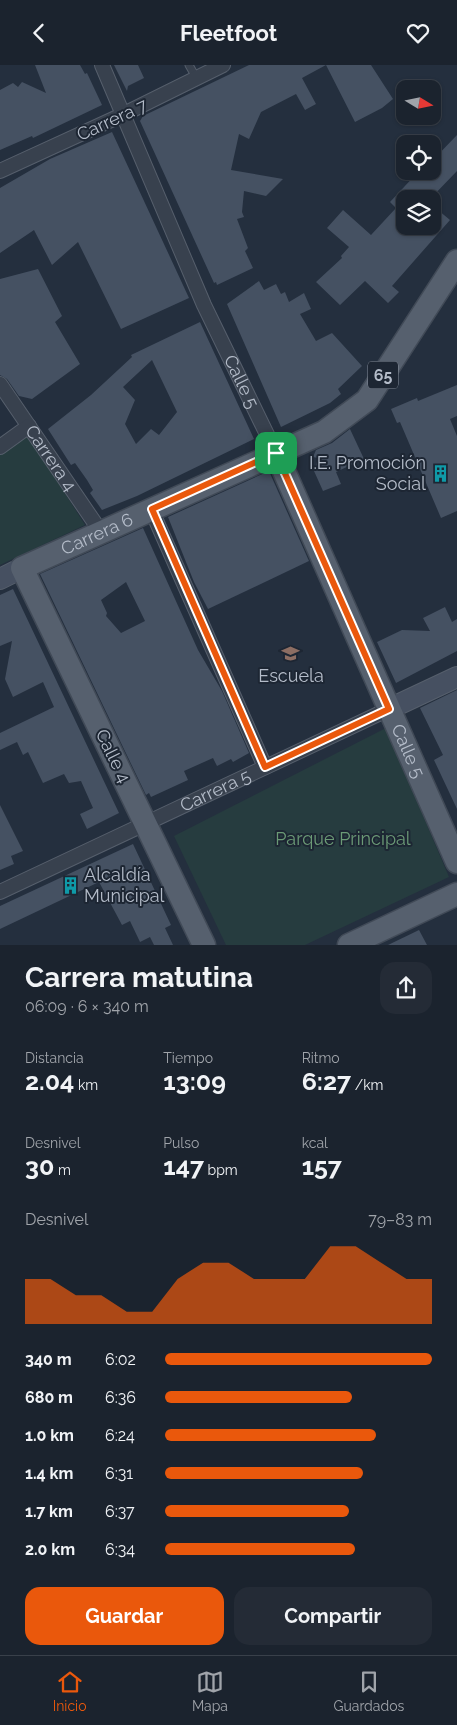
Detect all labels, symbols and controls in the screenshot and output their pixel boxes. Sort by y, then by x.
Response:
icon: back [25,19,53,47]
icon: heart [404,19,432,47]
text: Fleetfoot [180,20,277,46]
north arrow [396,80,441,125]
map controls [396,80,441,235]
street label: Carrera 7 [73,94,151,145]
button: locate [396,135,441,180]
button: layers [396,190,441,235]
street label: Calle 5 [220,351,264,412]
road number: 65 [368,361,398,389]
street label: Carrera 4 [21,421,81,495]
pin [255,432,297,474]
icon: arrive [262,439,290,467]
place label: I.E. Promoción Social [309,452,426,494]
building icon: I.E. Promoción Social [430,463,450,483]
street label: Carrera 6 [58,508,136,559]
school or university icon: Escuela [281,643,301,663]
place label: Escuela [258,665,324,686]
street label: Calle 5 [387,721,430,781]
street label: Calle 4 [92,726,135,786]
street label: Carrera 5 [176,765,254,816]
park label: Parque Principal [275,828,411,849]
place label: Alcaldía Municipal [84,864,165,906]
building icon: Alcaldía Municipal [60,875,80,895]
text: Carrera matutina [25,961,253,994]
button: share [380,962,432,1014]
text: 06:09 · 6 × 340 m [25,997,149,1016]
text: Distancia [25,1050,84,1066]
text: Tiempo [163,1050,213,1066]
text: Ritmo [302,1050,340,1066]
text: 2.04 [25,1066,74,1096]
text: 13:09 [163,1066,226,1096]
text: 6:27 [302,1066,351,1096]
text: km [74,1077,98,1093]
text: /km [351,1077,383,1093]
text: Desnivel [25,1135,80,1151]
text: Pulso [163,1135,199,1151]
text: kcal [302,1135,328,1151]
text: 30 [25,1151,54,1181]
text: 147 [163,1151,204,1181]
text: 157 [302,1151,342,1181]
text: m [54,1162,71,1178]
text: bpm [204,1162,238,1178]
text: Desnivel [25,1210,88,1229]
text: 79–83 m [368,1210,432,1229]
text: 340 m [25,1350,72,1369]
text: 6:02 [105,1350,136,1369]
text: 680 m [25,1388,73,1407]
text: 6:36 [105,1388,136,1407]
text: 1.0 km [25,1426,74,1445]
text: 6:24 [105,1426,135,1445]
text: 1.4 km [25,1464,73,1483]
text: 6:31 [105,1464,133,1483]
text: 1.7 km [25,1502,73,1521]
text: 6:37 [105,1502,135,1521]
text: 2.0 km [25,1540,75,1559]
text: 6:34 [105,1540,135,1559]
button: Guardar [25,1587,224,1645]
button: Compartir [234,1587,432,1645]
tab: Inicio [53,1668,86,1714]
tab: Mapa [192,1668,228,1714]
tab: Guardados [333,1668,404,1714]

